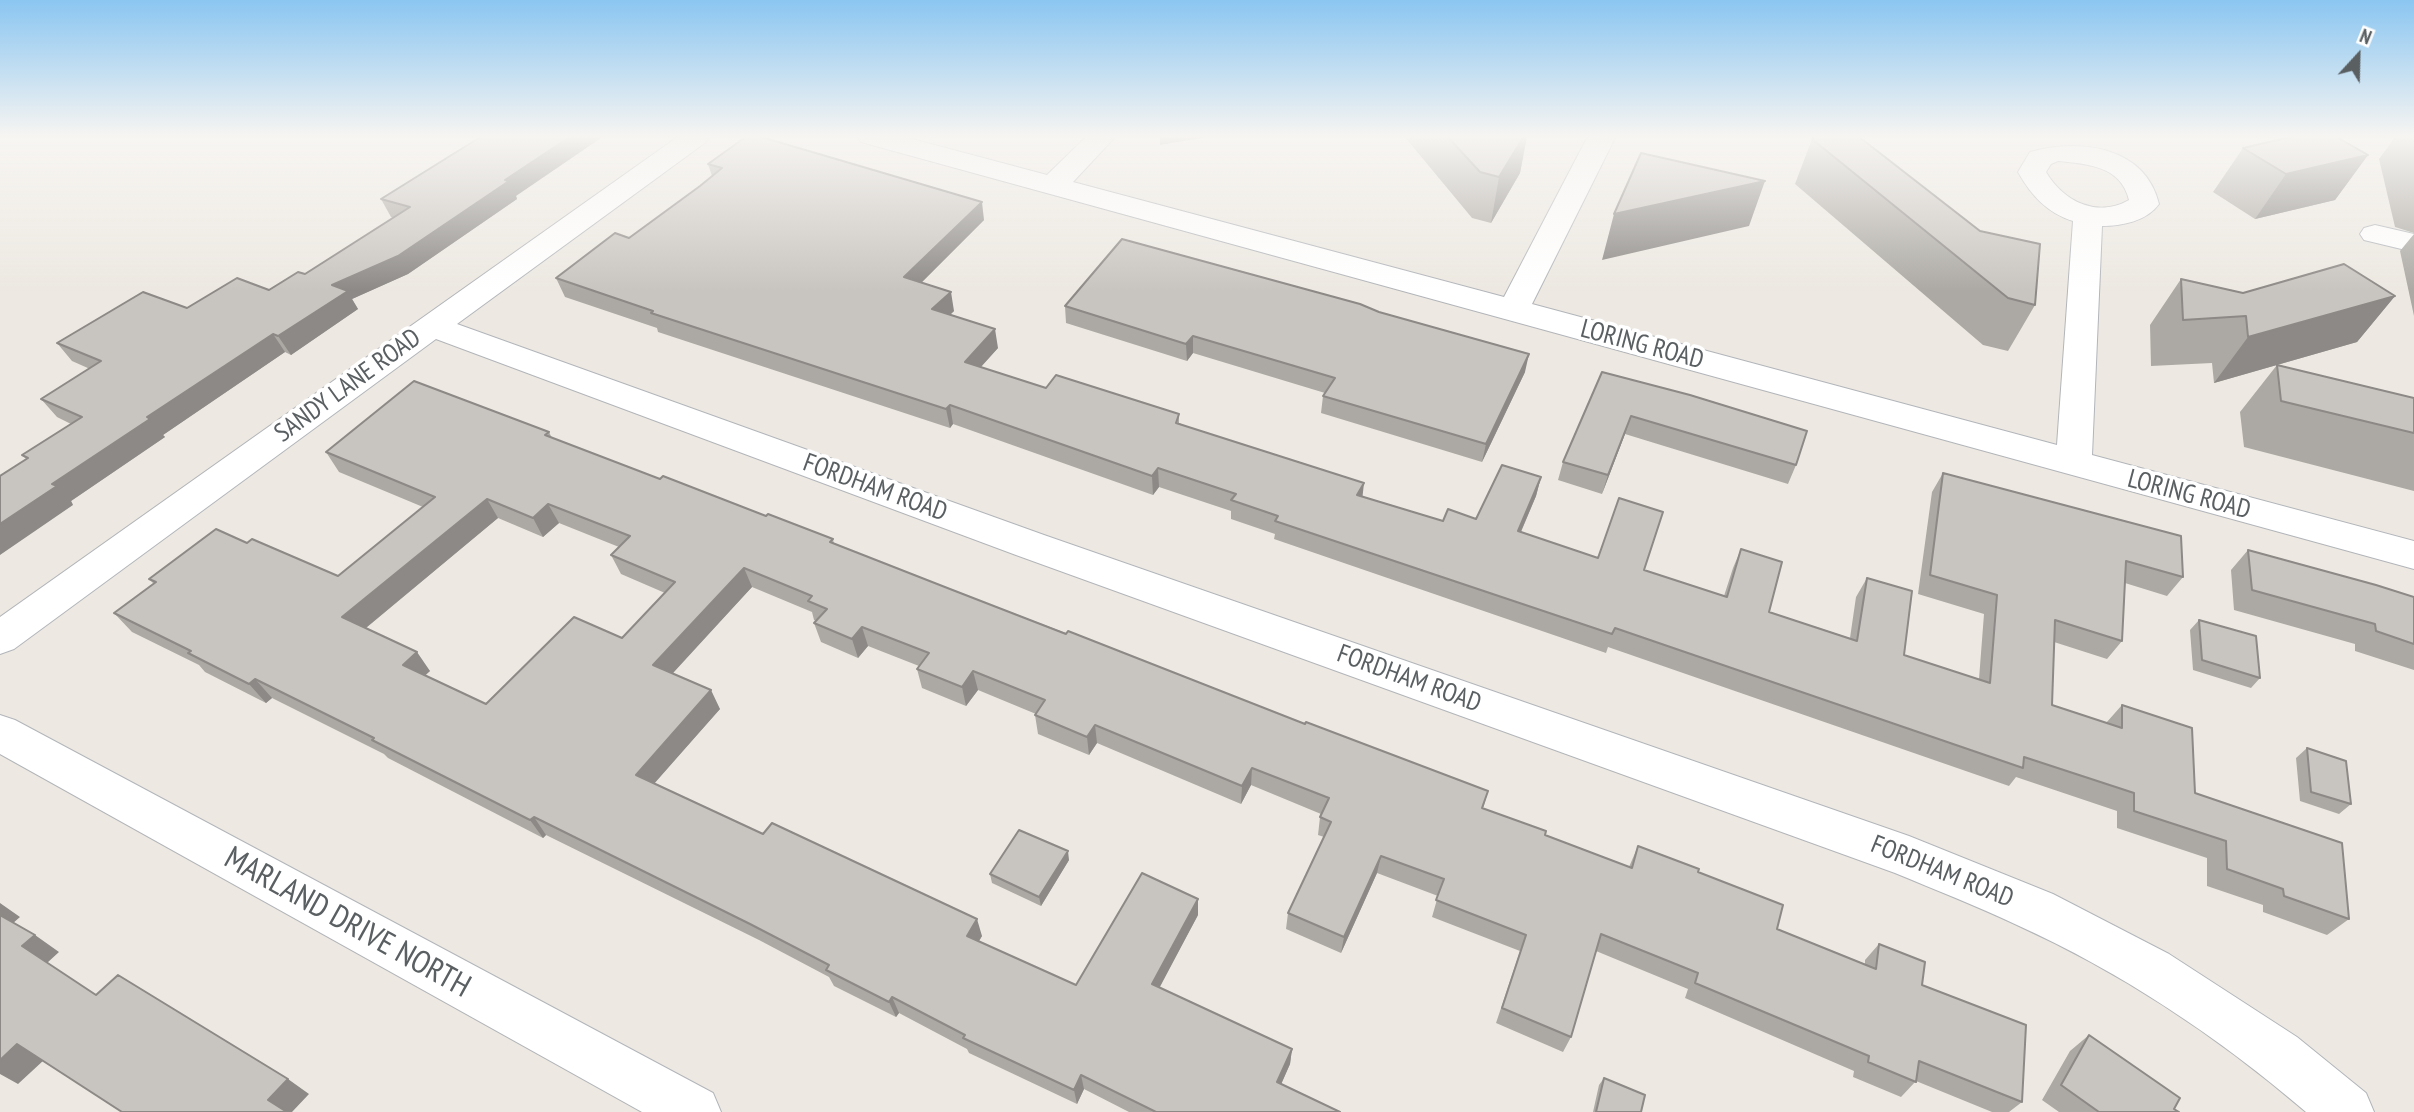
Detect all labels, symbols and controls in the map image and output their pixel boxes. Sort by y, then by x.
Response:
north arrow [2323,21,2393,91]
text: N [2357,23,2375,50]
street label: LORING ROAD [1577,314,1707,376]
street label: SANDY LANE ROAD [269,323,427,449]
street label: FORDHAM ROAD [799,448,951,528]
street label: LORING ROAD [2124,464,2254,526]
street label: FORDHAM ROAD [1333,639,1485,719]
street label: FORDHAM ROAD [1866,829,2018,915]
street label: MARLAND DRIVE NORTH [217,839,477,1007]

